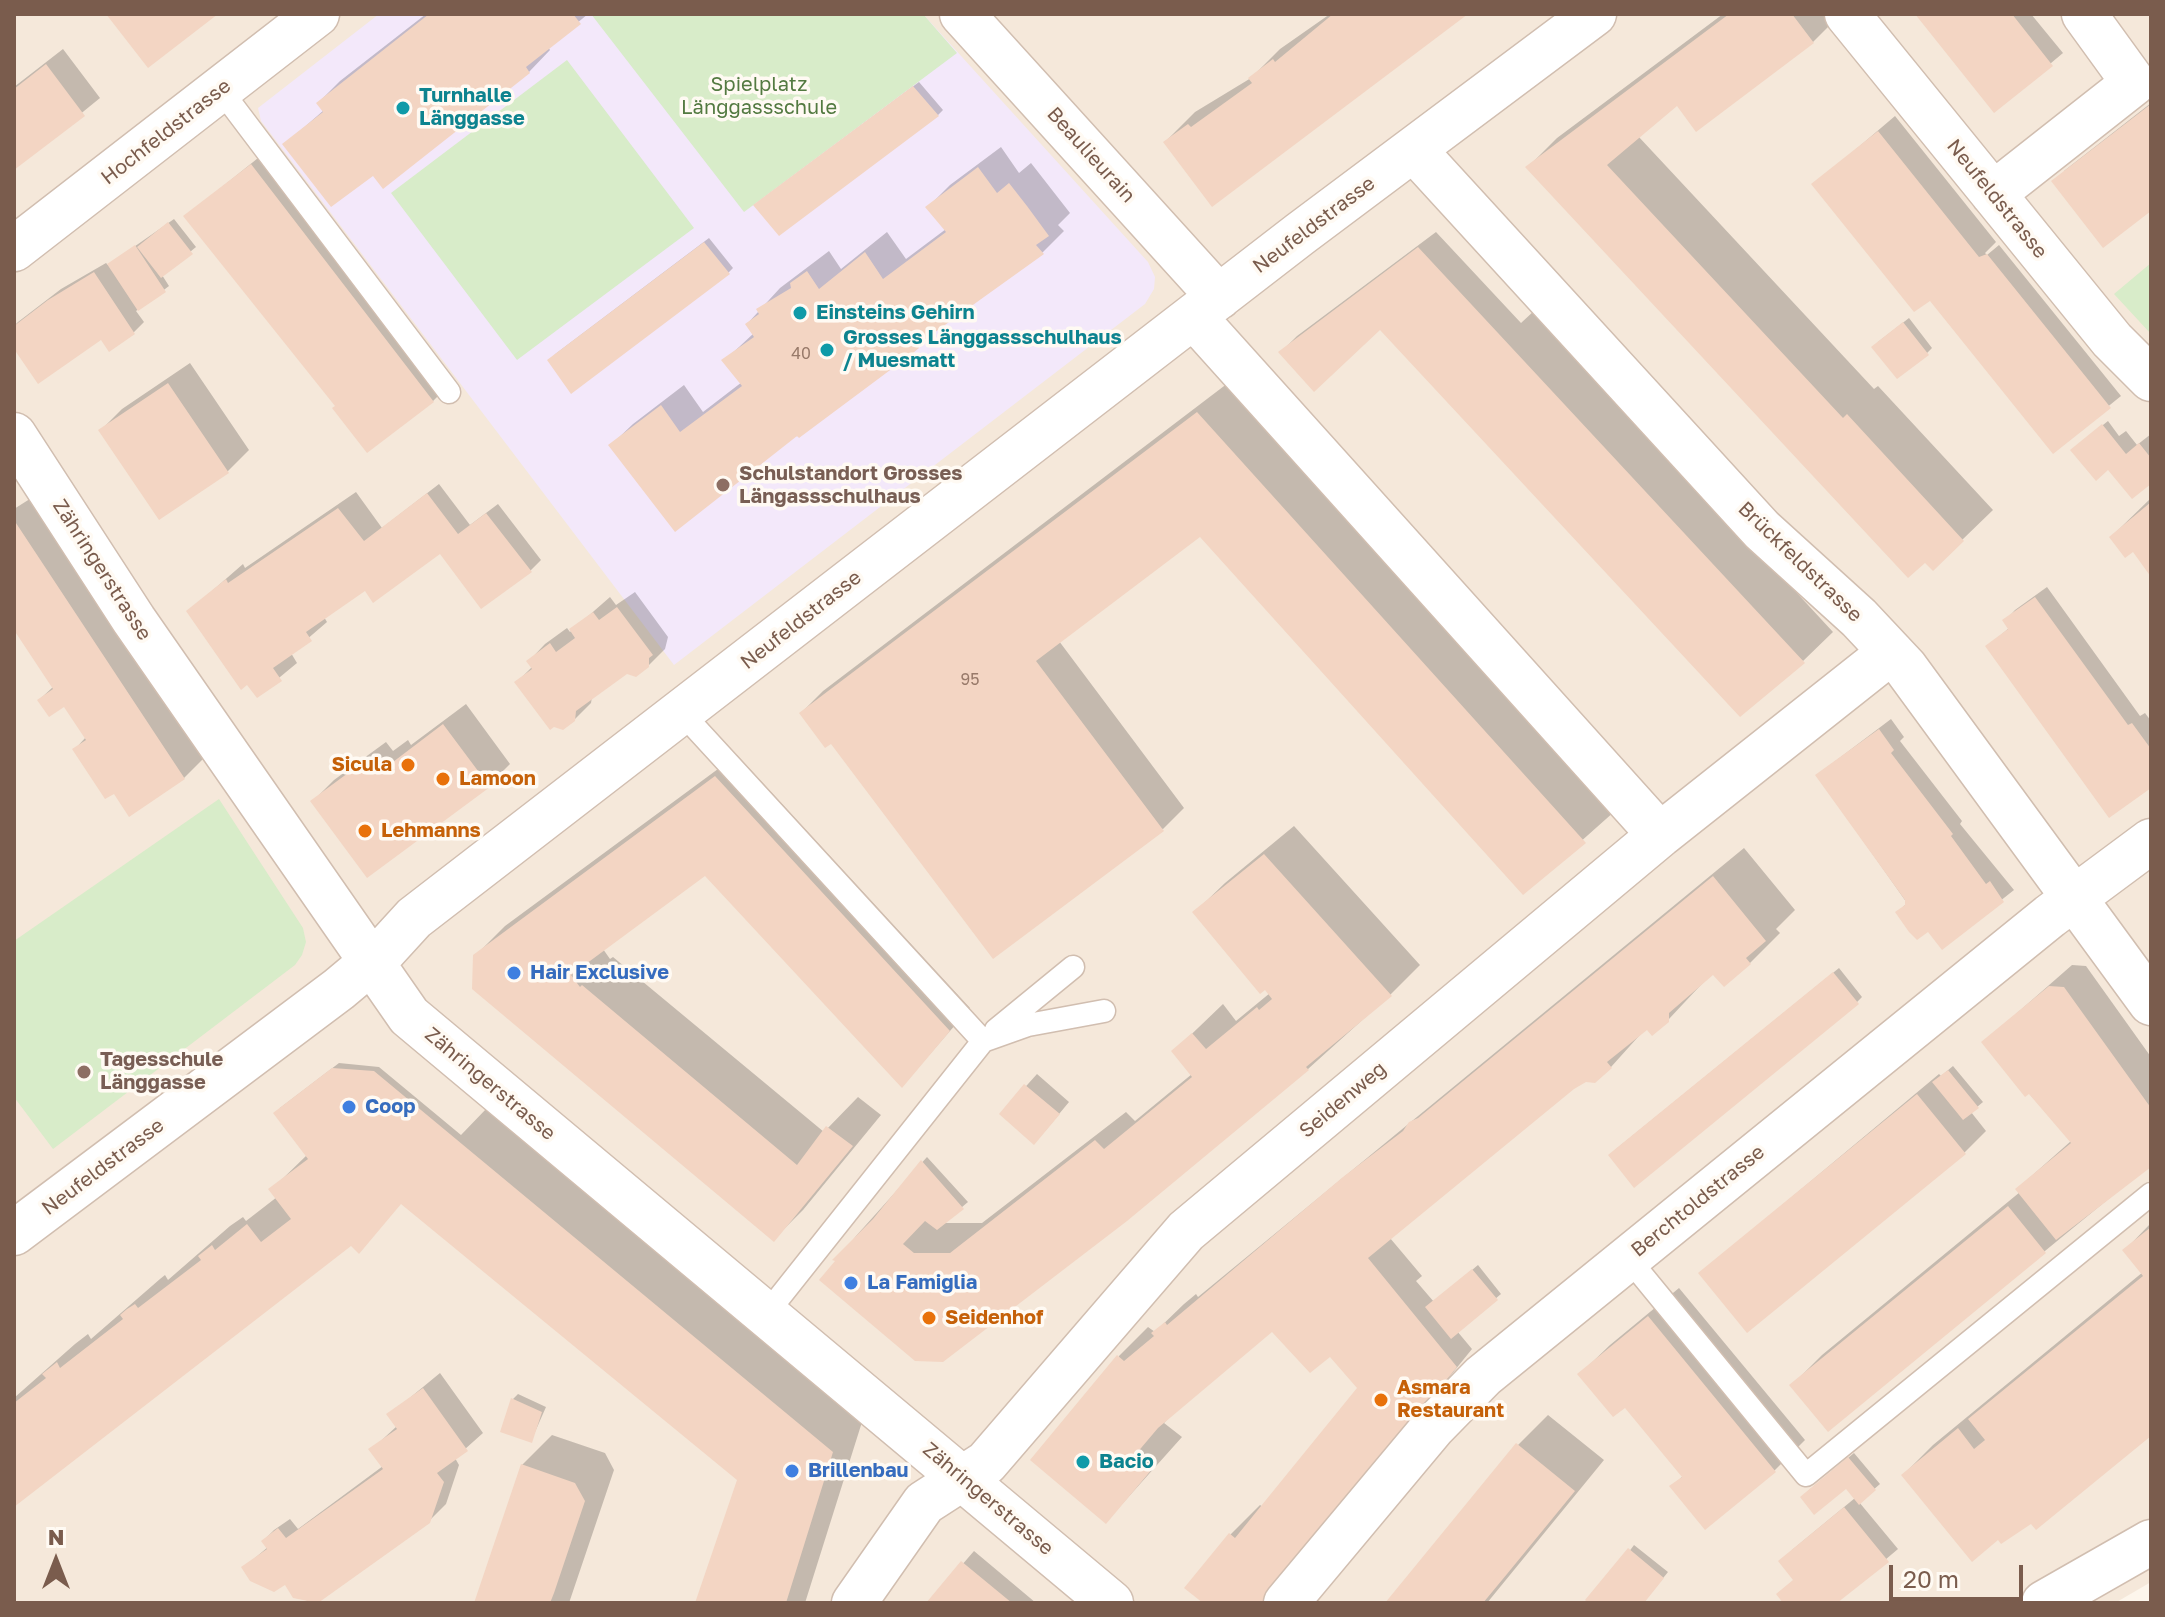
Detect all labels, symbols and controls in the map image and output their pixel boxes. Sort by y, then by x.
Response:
park label: Spielplatz Länggassschule [681,73,837,120]
street label: Hochfeldstrasse [96,74,236,190]
place label: Turnhalle Länggasse [419,84,525,131]
marker: Turnhalle Länggasse [394,99,412,117]
street label: Beaulieurain [1042,102,1140,208]
street label: Neufeldstrasse [1942,135,2052,263]
street label: Neufeldstrasse [1248,171,1380,279]
place label: Einsteins Gehirn [816,301,975,325]
marker: Einsteins Gehirn [791,304,809,322]
place label: Grosses Länggassschulhaus / Muesmatt [843,326,1122,373]
marker: Grosses Länggassschulhaus / Muesmatt [818,341,836,359]
house number: 40 [791,344,811,364]
place label: Schulstandort Grosses Längassschulhaus [739,462,962,509]
marker: Schulstandort Grosses Längassschulhaus [714,476,732,494]
street label: Zähringerstrasse [48,495,156,645]
street label: Brückfeldstrasse [1733,497,1867,627]
street label: Neufeldstrasse [736,565,866,675]
house number: 95 [961,670,979,690]
place label: Sicula [331,753,392,777]
marker: Sicula [399,756,417,774]
place label: Lamoon [459,767,536,791]
marker: Lamoon [434,770,452,788]
place label: Lehmanns [381,819,481,843]
marker: Lehmanns [356,822,374,840]
place label: Hair Exclusive [530,961,669,985]
marker: Hair Exclusive [505,964,523,982]
street label: Zähringerstrasse [420,1022,560,1146]
place label: Tagesschule Länggasse [100,1048,223,1095]
street label: Seidenweg [1295,1057,1391,1143]
marker: Tagesschule Länggasse [75,1063,93,1081]
place label: Coop [365,1095,415,1119]
marker: Coop [340,1098,358,1116]
street label: Neufeldstrasse [37,1113,169,1221]
street label: Berchtoldstrasse [1627,1140,1769,1262]
place label: La Famiglia [867,1271,977,1295]
marker: La Famiglia [842,1274,860,1292]
place label: Seidenhof [945,1306,1043,1330]
marker: Seidenhof [920,1309,938,1327]
place label: Asmara Restaurant [1397,1376,1504,1423]
marker: Asmara Restaurant [1372,1391,1390,1409]
street label: Zähringerstrasse [918,1437,1058,1561]
place label: Bacio [1099,1450,1154,1474]
marker: Bacio [1074,1453,1092,1471]
place label: Brillenbau [808,1459,908,1483]
marker: Brillenbau [783,1462,801,1480]
north arrow [16,1521,96,1601]
text: N [48,1523,64,1550]
scale bar [1893,1549,2027,1599]
text: 20 m [1903,1564,1959,1593]

